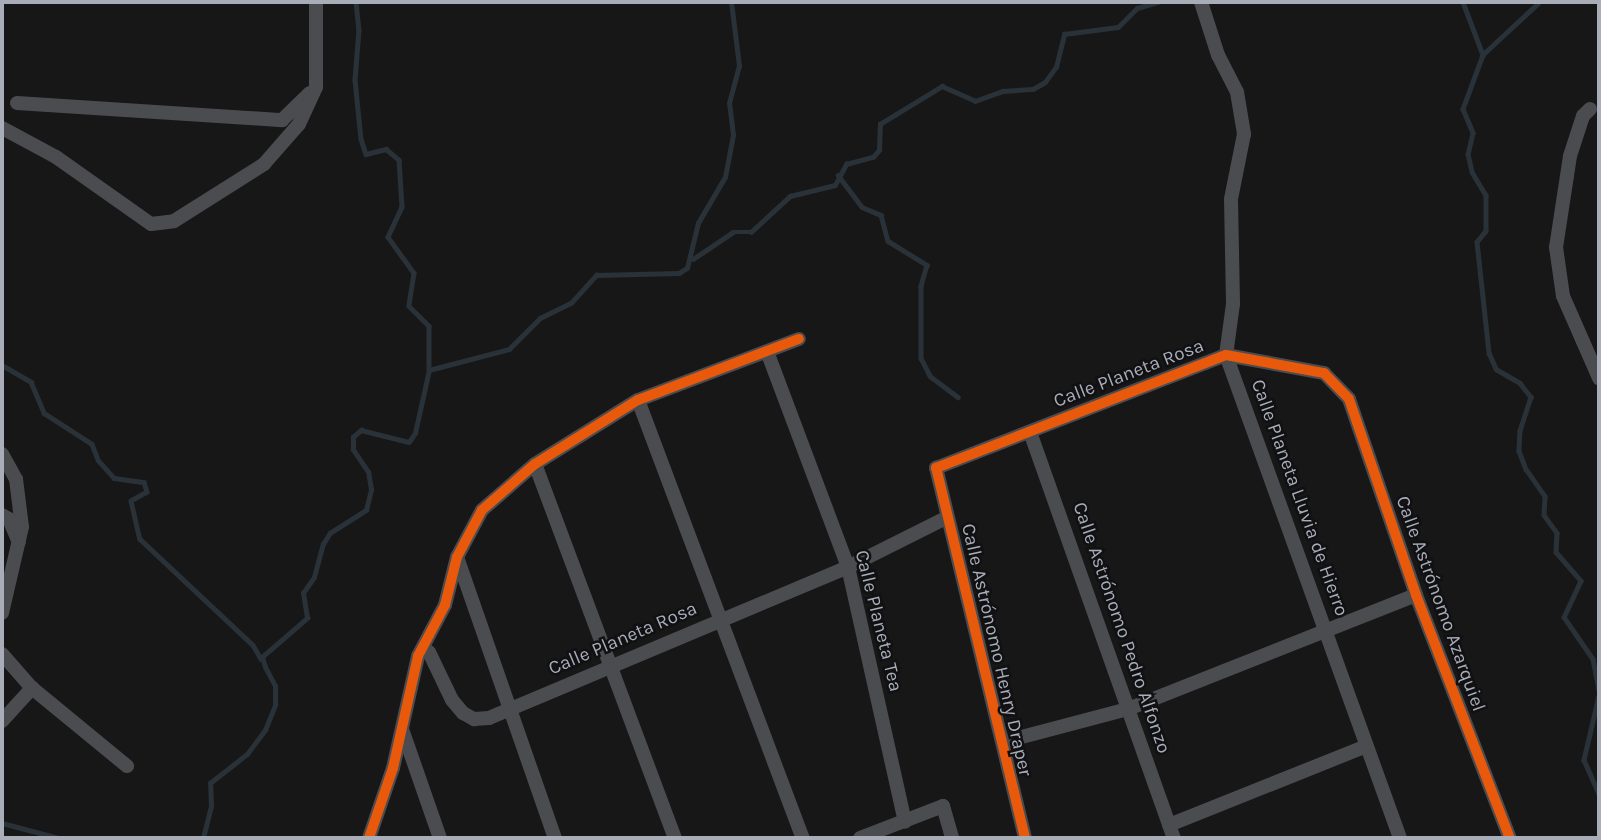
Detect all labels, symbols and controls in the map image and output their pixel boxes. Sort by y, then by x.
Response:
street label: Calle Planeta Rosa [1051,335,1207,413]
street label: Calle Planeta Lluvia de Hierro [1245,376,1353,620]
street label: Calle Astrónomo Azarquiel [1390,493,1490,715]
street label: Calle Astrónomo Pedro Alfonzo [1067,499,1175,757]
street label: Calle Astrónomo Henry Draper [956,521,1036,779]
street label: Calle Planeta Tea [849,548,907,694]
street label: Calle Planeta Rosa [545,597,701,681]

